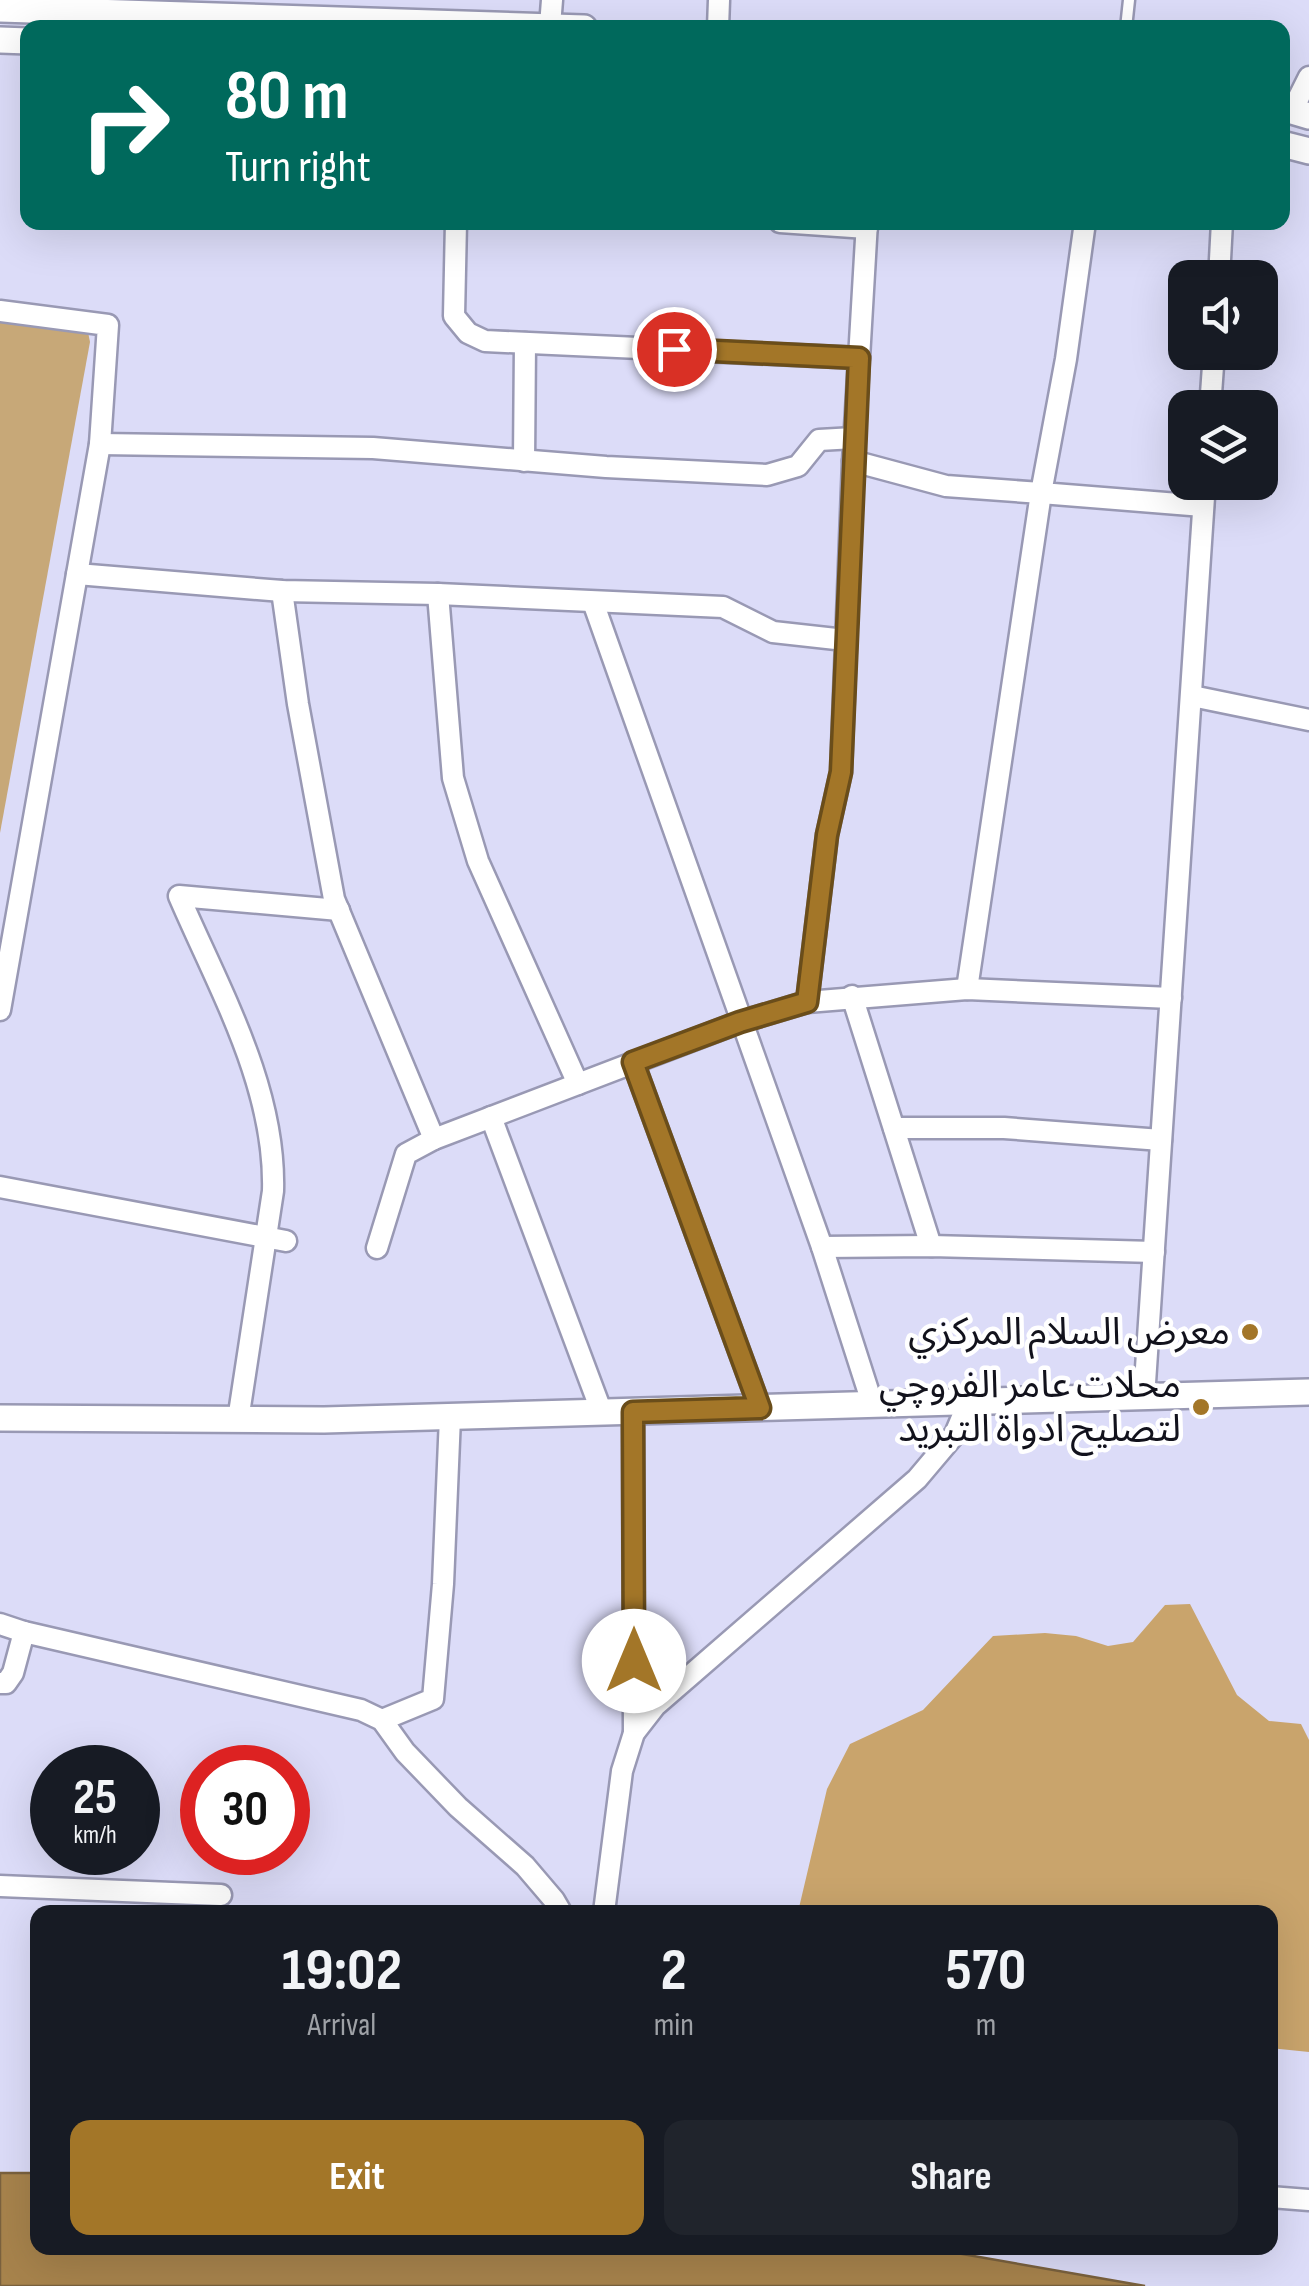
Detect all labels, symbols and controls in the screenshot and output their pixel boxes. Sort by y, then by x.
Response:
text: 80 m [225,55,349,139]
icon: right [60,60,190,190]
text: Turn right [225,140,371,195]
map controls [1168,260,1278,500]
button: sound [1168,260,1278,370]
pin [632,307,717,392]
icon: arrive [647,322,702,377]
button: layers [1168,390,1278,500]
place label: معرض السلام المركزي [908,1310,1230,1360]
marker: معرض السلام المركزي [1239,1321,1261,1343]
place label: محلات عامر الفروچي لتصليح ادواة التبريد [879,1363,1181,1456]
marker: محلات عامر الفروچي لتصليح ادواة التبريد [1190,1396,1212,1418]
position arrow [582,1609,686,1713]
speed limit sign: 30 [180,1745,310,1875]
text: 25 [73,1768,117,1828]
text: km/h [73,1820,117,1851]
text: 19:02 [282,1935,402,2007]
text: 2 [661,1935,687,2007]
text: 570 [946,1935,1026,2007]
text: Arrival [307,2006,376,2045]
text: min [654,2006,694,2045]
text: m [976,2006,996,2045]
button: Exit [70,2120,644,2235]
button: Share [664,2120,1238,2235]

